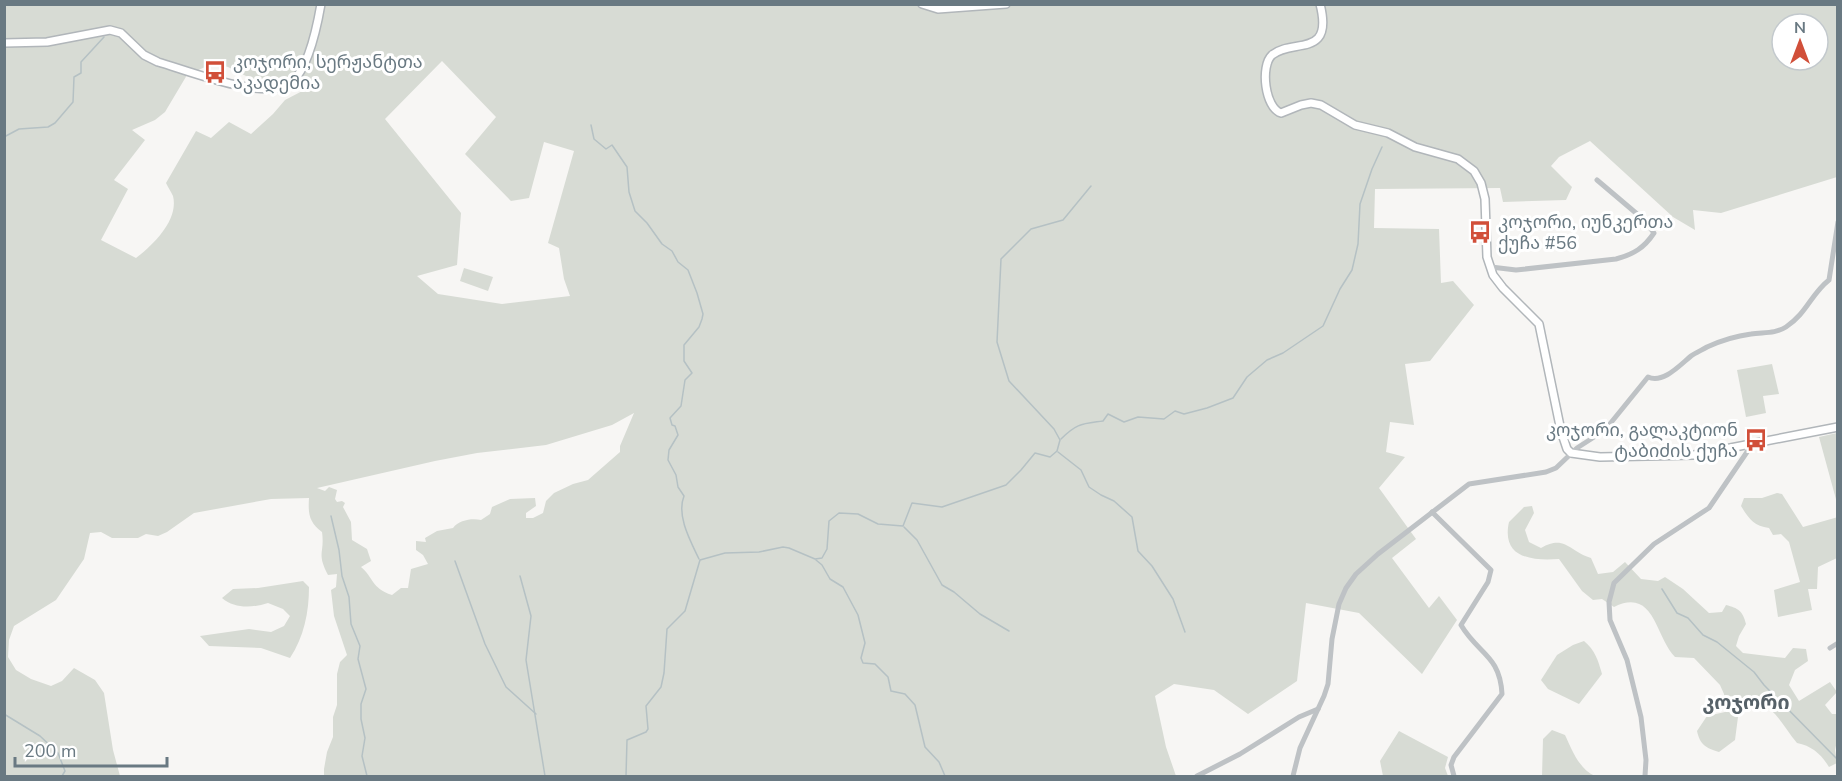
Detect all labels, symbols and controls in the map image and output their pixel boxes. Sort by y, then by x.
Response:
north arrow [1770,12,1830,72]
text: N [1794,17,1806,39]
place label: კოჯორი, სერჟანტთა აკადემია [233,50,423,95]
bus stop icon: კოჯორი, სერჟანტთა აკადემია [202,59,228,85]
place label: კოჯორი, იუნკერთა ქუჩა #56 [1498,210,1673,255]
bus stop icon: კოჯორი, იუნკერთა ქუჩა #56 [1467,219,1493,245]
place label: კოჯორი, გალაკტიონ ტაბიძის ქუჩა [1546,418,1738,463]
bus stop icon: კოჯორი, გალაკტიონ ტაბიძის ქუჩა [1743,427,1769,453]
district label: კოჯორი [1702,689,1790,716]
scale bar [15,730,166,768]
text: 200 m [24,739,76,763]

